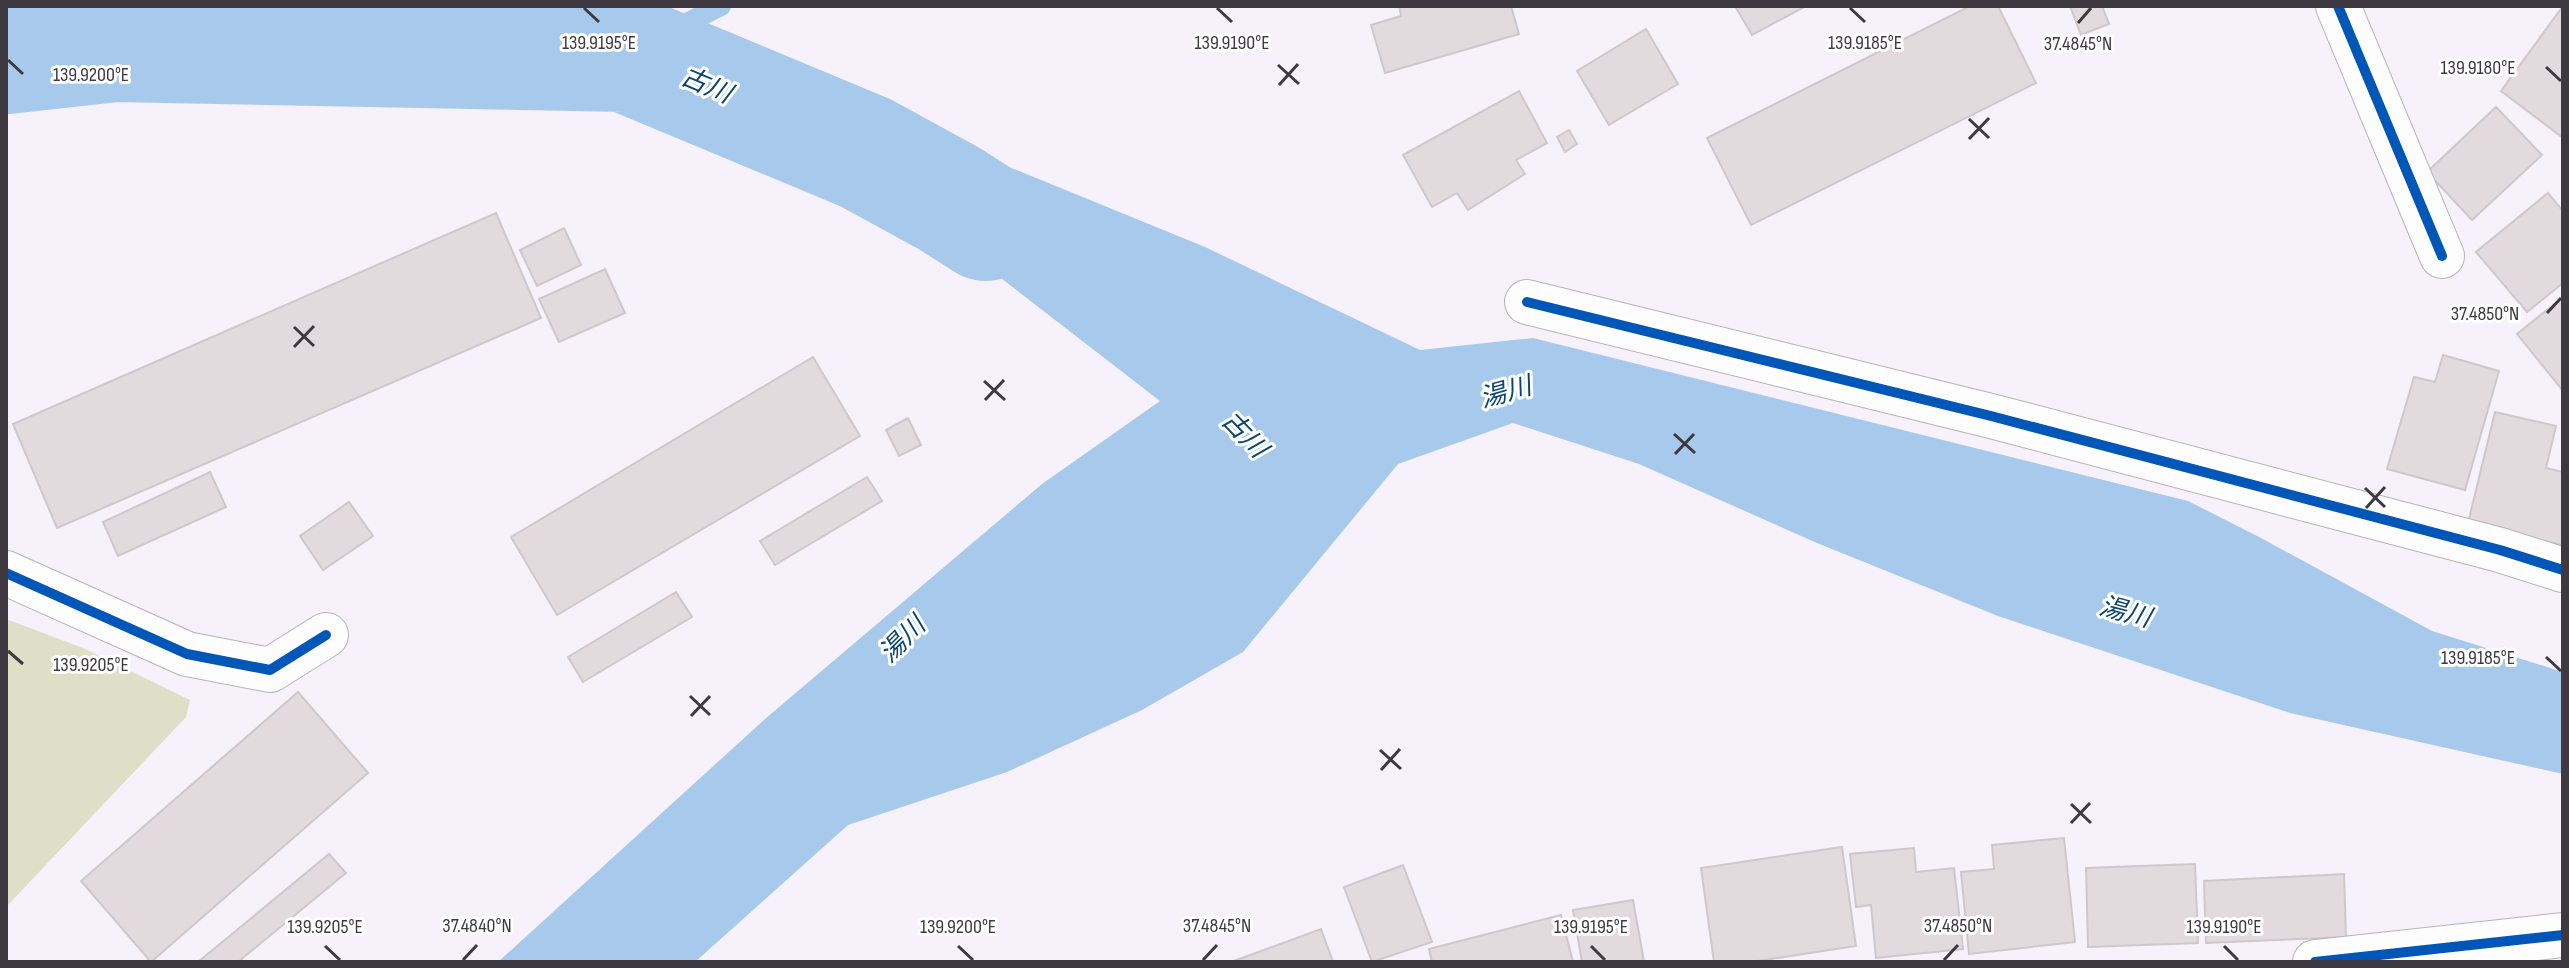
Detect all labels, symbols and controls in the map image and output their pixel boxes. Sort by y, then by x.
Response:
text: 139.9195°E [562,31,636,55]
text: 139.9190°E [1195,31,1269,55]
text: 139.9185°E [1828,31,1902,55]
text: 37.4845°N [2044,32,2112,56]
text: 139.9180°E [2441,56,2515,80]
water label: 古川 [676,62,739,112]
text: 139.9200°E [53,63,129,87]
text: 37.4850°N [2451,302,2519,326]
water label: 湯川 [1477,370,1538,415]
water label: 古川 [1215,406,1275,467]
water label: 湯川 [2096,591,2157,635]
water label: 湯川 [874,609,934,669]
text: 139.9185°E [2441,646,2515,670]
text: 139.9205°E [53,653,129,677]
text: 37.4840°N [442,914,512,938]
text: 37.4845°N [1183,914,1251,938]
text: 37.4850°N [1924,914,1992,938]
text: 139.9205°E [287,915,363,939]
text: 139.9200°E [920,915,996,939]
text: 139.9195°E [1554,915,1628,939]
text: 139.9190°E [2187,915,2261,939]

